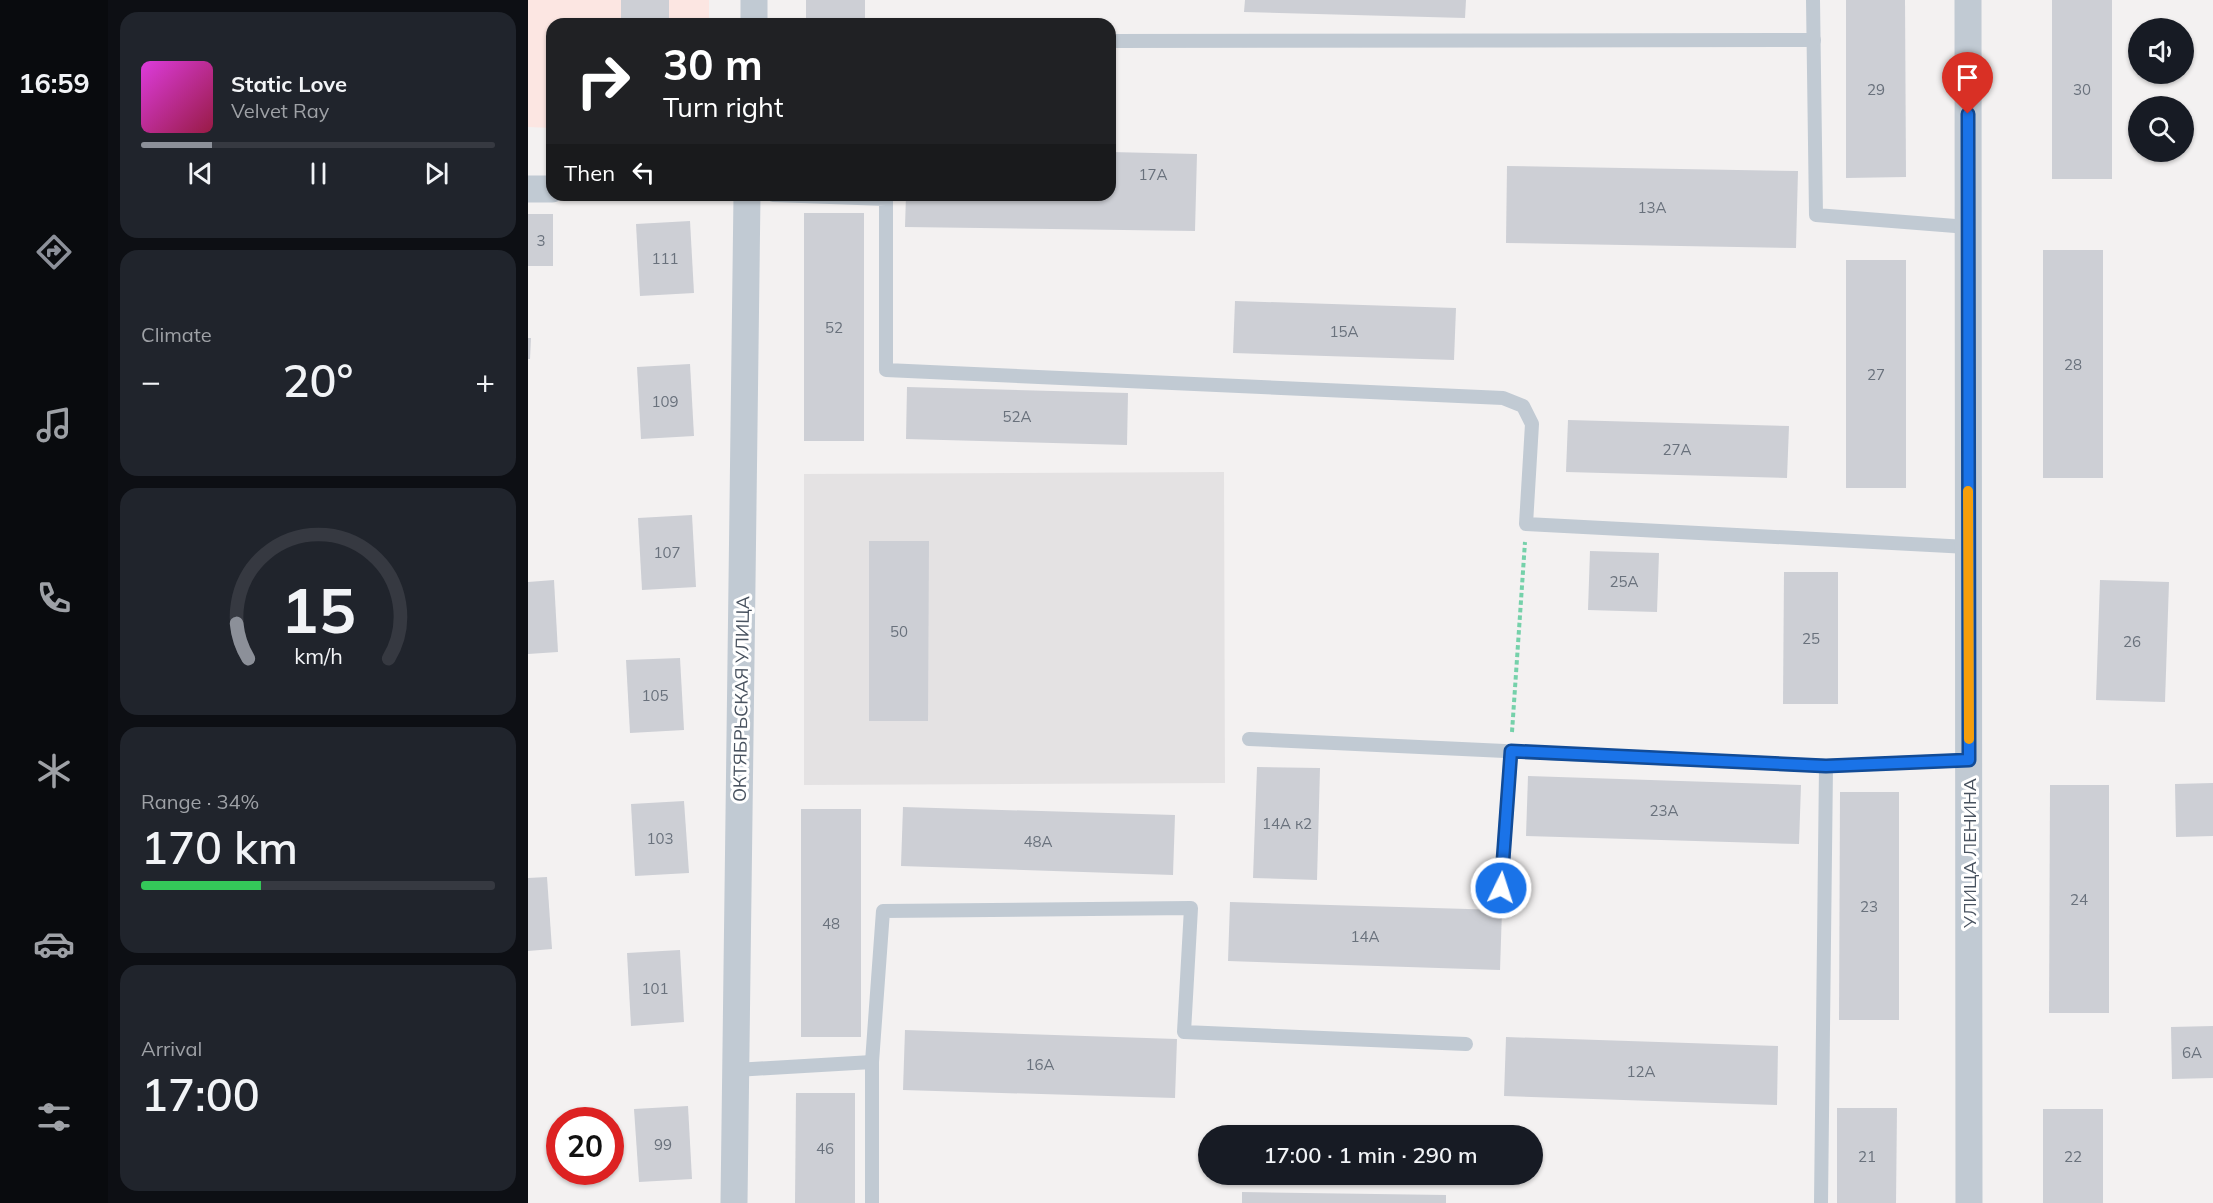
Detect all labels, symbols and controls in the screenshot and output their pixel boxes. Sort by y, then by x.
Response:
map controls [2128,18,2194,162]
button: sound [2128,18,2194,84]
text: 30 m [663,38,763,91]
icon: right [564,42,642,120]
pin [1942,52,1993,114]
icon: arrive [1951,61,1984,94]
text: 16:59 [18,66,90,100]
text: Static Love [231,70,347,98]
house number: 29 [1867,80,1885,99]
house number: 30 [2073,80,2091,99]
text: Turn right [663,90,783,124]
button: search [2128,96,2194,162]
text: Velvet Ray [231,98,329,123]
icon: left [627,156,660,189]
icon: previous [184,157,217,190]
icon: pause [302,157,335,190]
icon: next [420,157,453,190]
text: Then [564,159,615,187]
house number: 17А [1138,165,1168,184]
house number: 13А [1637,198,1667,217]
icon: directions [33,231,75,273]
house number: 3 [536,231,546,250]
house number: 111 [651,249,679,268]
house number: 52 [825,318,843,337]
text: Climate [141,322,212,347]
house number: 15А [1329,322,1359,341]
text: 20° [283,352,353,408]
house number: 28 [2064,355,2082,374]
text: − [141,360,161,401]
text: + [475,360,495,401]
house number: 27 [1867,365,1885,384]
house number: 109 [651,392,679,411]
icon: music [33,404,75,446]
house number: 52А [1002,407,1032,426]
house number: 27А [1662,440,1692,459]
house number: 107 [653,543,681,562]
text: 15 [281,570,355,649]
house number: 25А [1609,572,1639,591]
icon: phone [33,577,75,619]
street label: ОКТЯБРЬСКАЯ УЛИЦА [728,596,754,802]
house number: 50 [890,622,908,641]
house number: 25 [1802,629,1820,648]
house number: 26 [2123,632,2141,651]
text: km/h [294,642,342,669]
house number: 105 [641,686,669,705]
icon: climate [33,750,75,792]
street label: УЛИЦА ЛЕНИНА [1958,778,1981,929]
text: Range · 34% [141,789,259,814]
house number: 23А [1649,801,1679,820]
house number: 14А к2 [1262,814,1312,833]
text: 170 km [141,819,298,875]
house number: 103 [646,829,674,848]
house number: 48А [1023,832,1053,851]
position arrow [1469,856,1533,920]
house number: 24 [2070,890,2088,909]
house number: 23 [1860,897,1878,916]
house number: 48 [822,914,840,933]
icon: car [33,923,75,965]
house number: 14А [1350,927,1380,946]
house number: 101 [641,979,669,998]
text: Arrival [141,1036,202,1061]
house number: 6А [2182,1043,2202,1062]
house number: 16А [1025,1055,1055,1074]
house number: 12А [1626,1062,1656,1081]
text: 17:00 [141,1066,260,1122]
icon: filters [33,1096,75,1138]
speed limit sign: 20 [546,1107,624,1185]
house number: 99 [654,1135,672,1154]
house number: 46 [816,1139,834,1158]
text: 17:00 · 1 min · 290 m [1263,1141,1478,1169]
house number: 21 [1858,1147,1876,1166]
house number: 22 [2064,1147,2082,1166]

